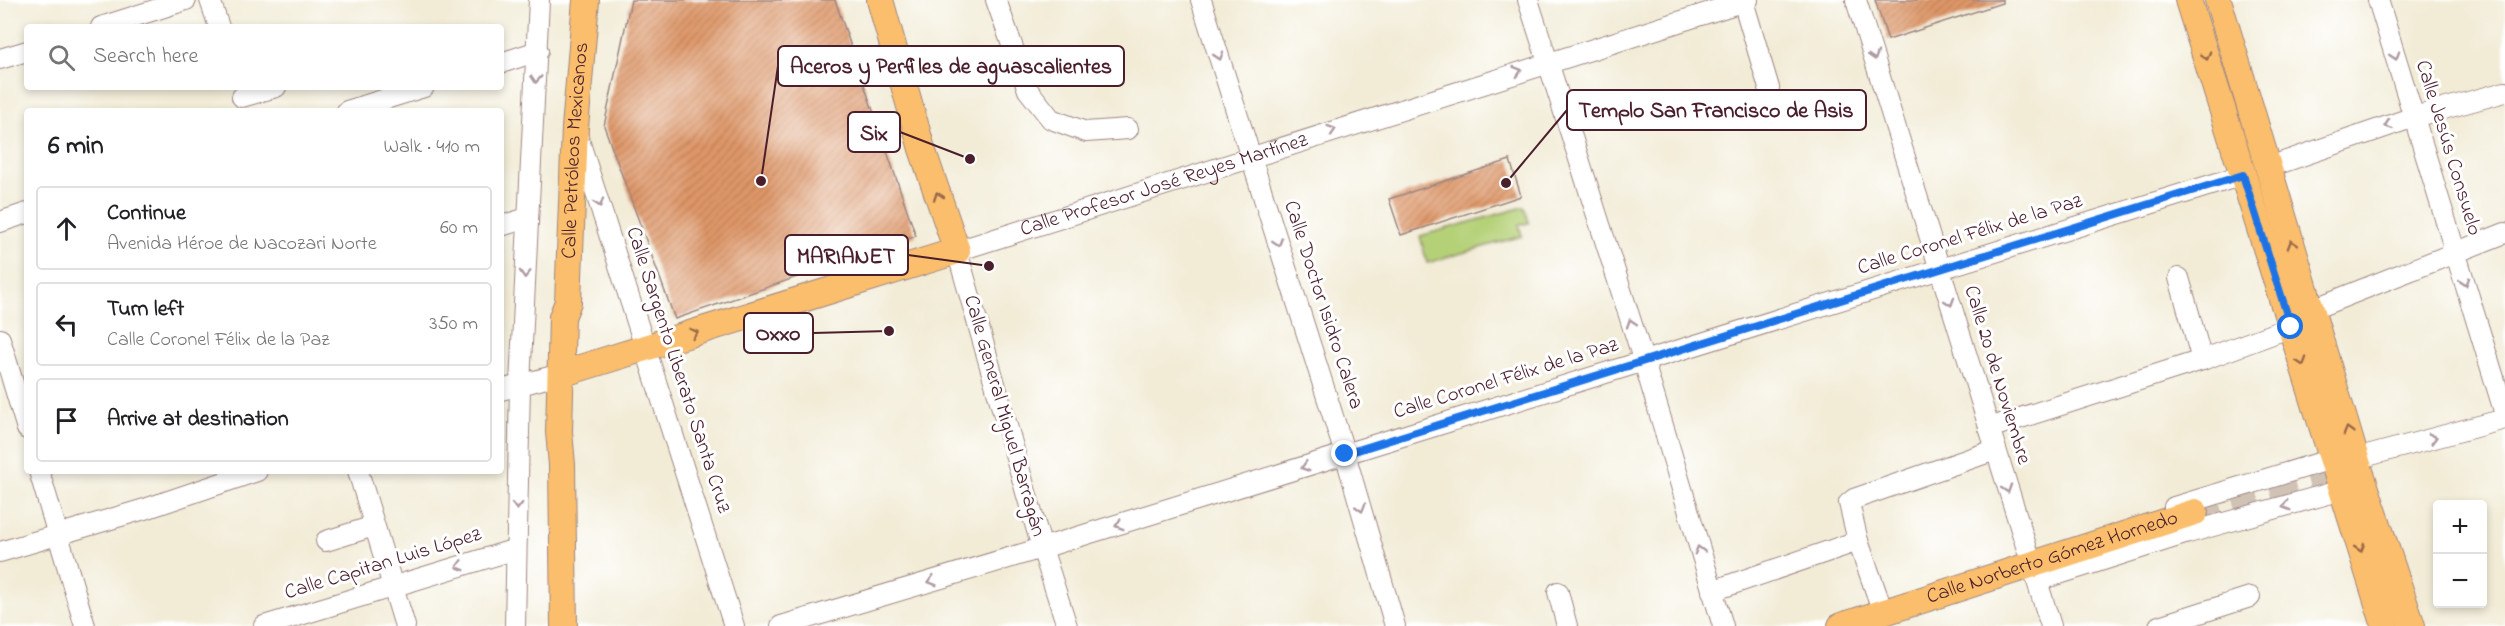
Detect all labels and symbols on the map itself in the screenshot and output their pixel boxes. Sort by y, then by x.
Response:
street label: Calle Petróleos Mexicanos [555,41,597,259]
callout: Aceros y Perfiles de aguascalientes [778,46,1124,86]
one-way arrow [1212,50,1224,61]
one-way arrow [1866,50,1879,61]
one-way arrow [2199,50,2211,61]
one-way arrow [2388,50,2400,61]
text: Aceros y Perfiles de aguascalientes [790,52,1112,85]
street label: Calle Jesús Consuelo [2407,57,2489,240]
one-way arrow [1512,66,1523,79]
one-way arrow [530,75,543,84]
callout: Templo San Francisco de Asis [1567,90,1866,130]
text: Templo San Francisco de Asis [1578,96,1854,128]
callout: Six [848,112,900,152]
one-way arrow [2383,118,2394,131]
text: Six [860,119,888,151]
one-way arrow [1326,125,1337,137]
street label: Calle Profesor José Reyes Martínez [1016,126,1312,245]
street label: Calle Coronel Félix de la Paz [1854,186,2086,284]
one-way arrow [932,191,945,202]
one-way arrow [592,197,605,208]
street label: Calle Doctor Isidro Calera [1275,197,1371,413]
street label: Calle Sargento Liberato Santa Cruz [616,223,739,518]
callout: MARIANET [785,235,908,275]
one-way arrow [1271,236,1283,247]
one-way arrow [2287,239,2300,250]
text: MARIANET [797,242,896,274]
one-way arrow [518,270,531,279]
one-way arrow [2458,276,2470,287]
street label: Calle 20 de Noviembre [1956,282,2039,469]
street label: Calle General Miguel Barragán [953,292,1053,541]
one-way arrow [1942,296,1955,307]
callout: Oxxo [744,313,813,353]
route start [2277,313,2303,339]
one-way arrow [1626,318,1639,329]
text: Oxxo [756,319,800,351]
one-way arrow [688,328,699,340]
street label: Calle Coronel Félix de la Paz [1390,330,1622,428]
one-way arrow [2295,356,2307,367]
one-way arrow [2343,426,2355,437]
one-way arrow [2427,433,2438,445]
route end [1331,440,1357,466]
one-way arrow [1300,460,1311,472]
one-way arrow [2000,483,2013,494]
one-way arrow [2281,499,2292,511]
one-way arrow [511,501,523,510]
one-way arrow [1354,502,1366,513]
street label: Calle Norberto Gómez Hornedo [1923,503,2182,612]
one-way arrow [1114,518,1125,530]
street label: Calle Capitan Luis López [281,520,485,608]
one-way arrow [2353,542,2366,553]
one-way arrow [1694,545,1707,555]
one-way arrow [455,559,466,571]
one-way arrow [927,574,938,586]

